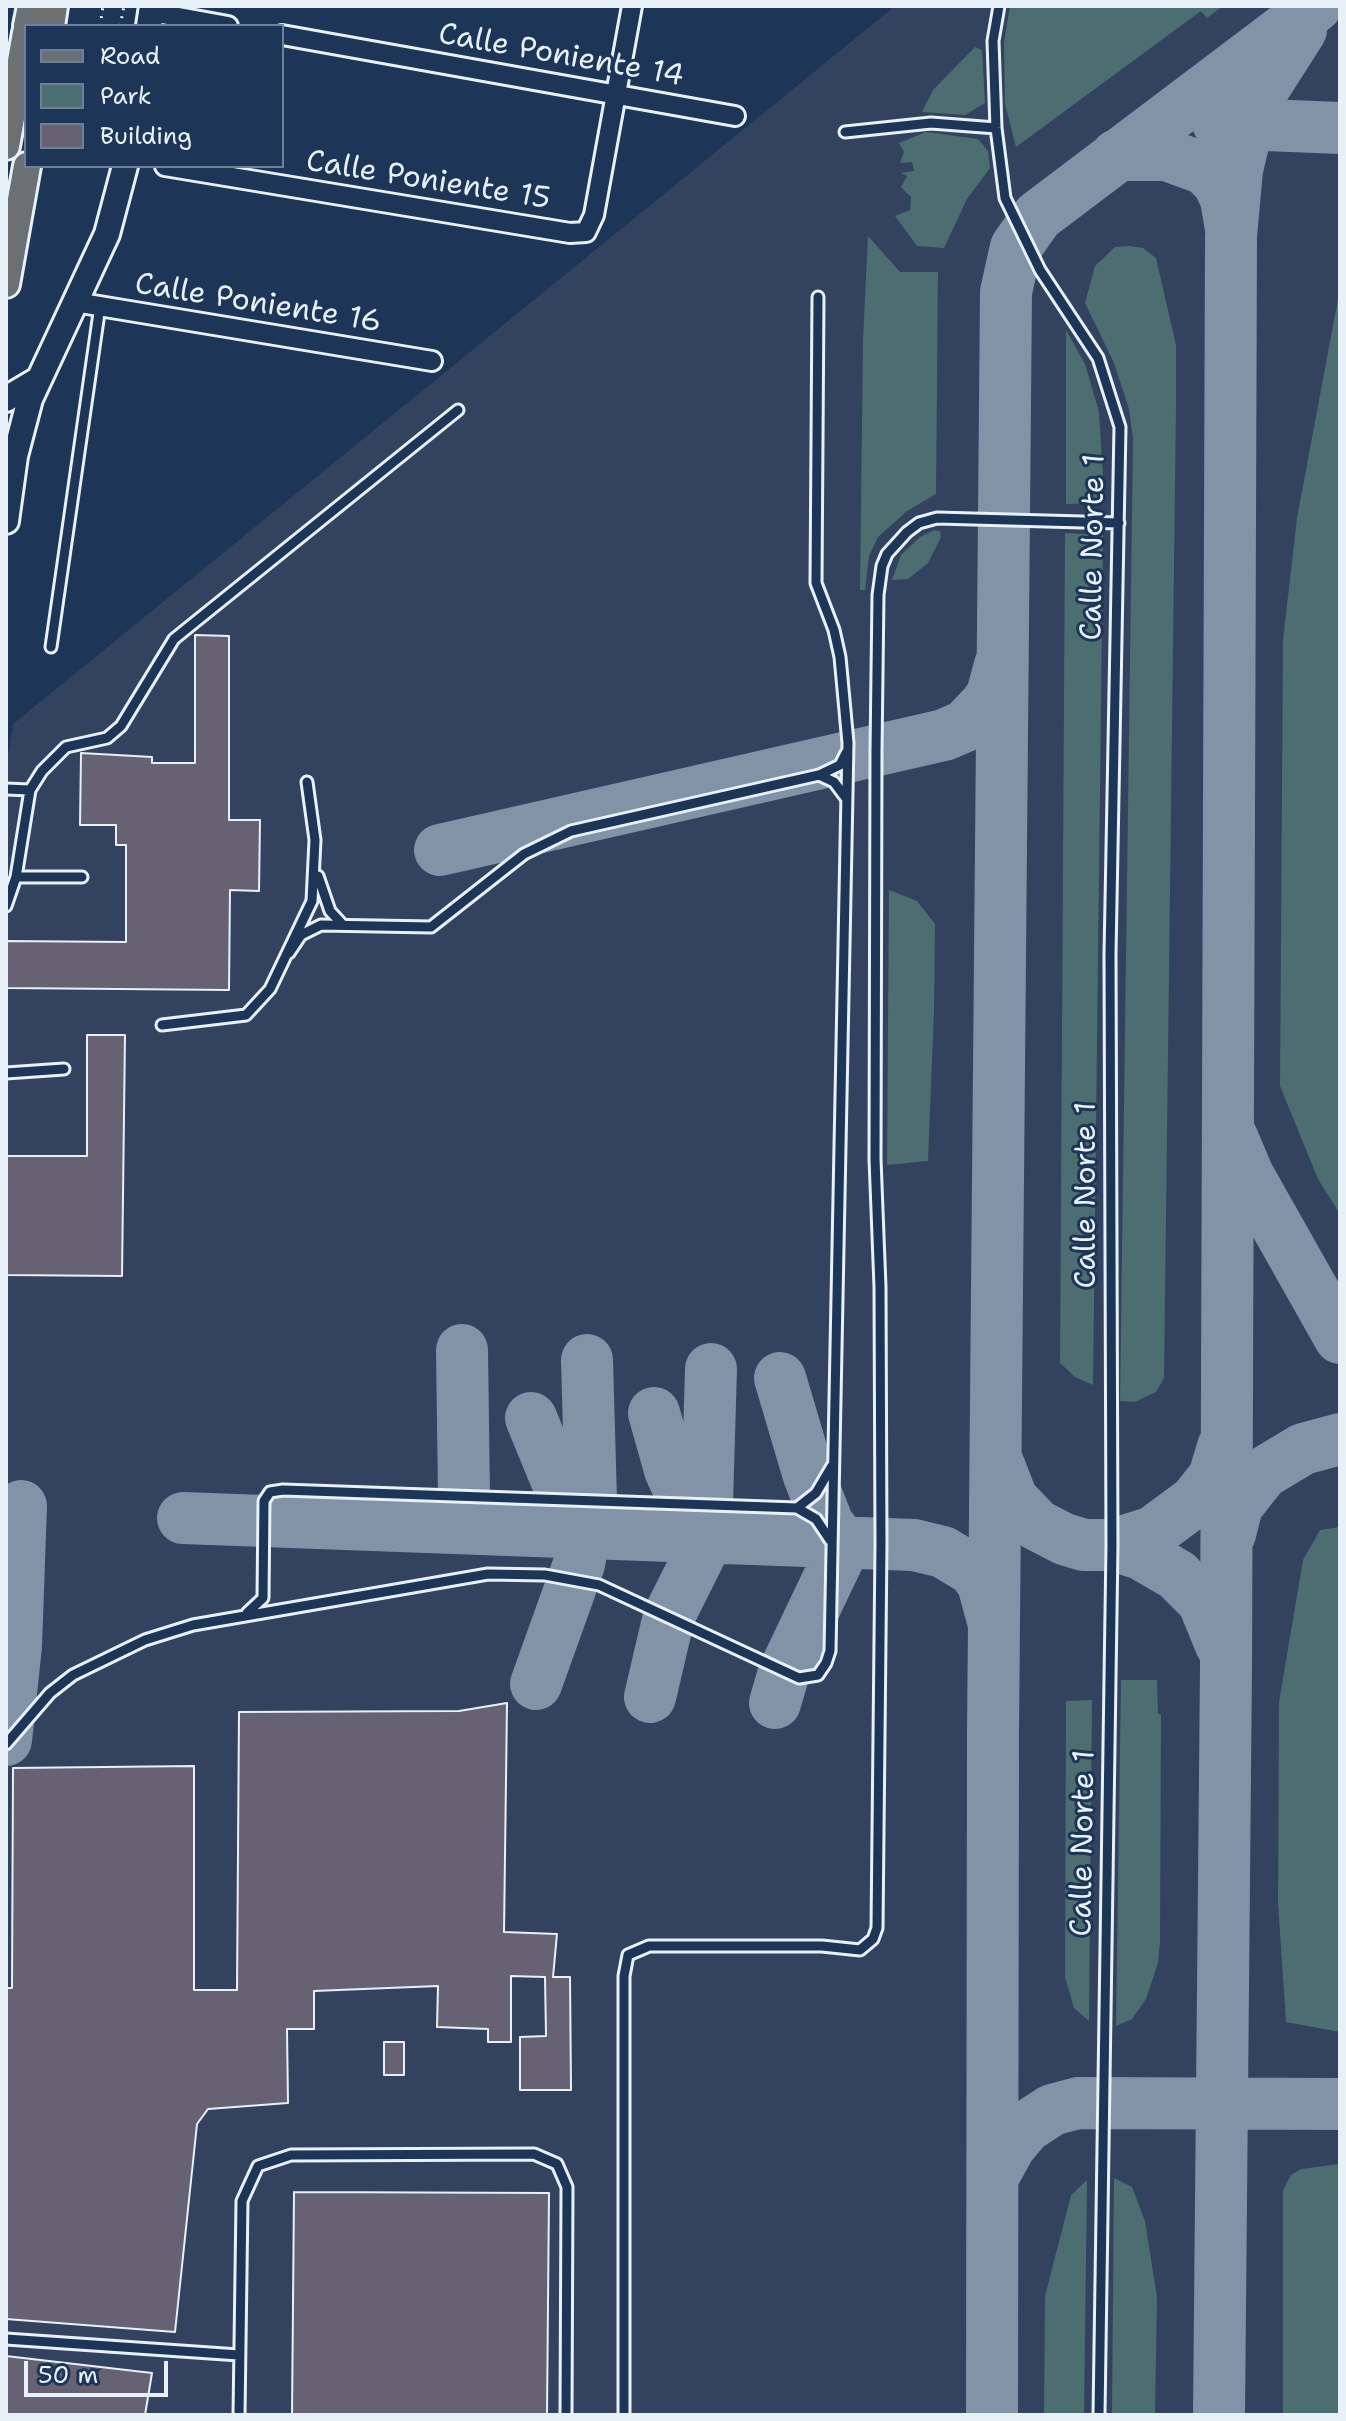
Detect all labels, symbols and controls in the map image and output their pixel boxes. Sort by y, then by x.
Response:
street label: Calle Poniente 14 [435,17,687,95]
legend [24,24,284,168]
text: Road [100,40,160,72]
text: Park [100,80,152,112]
text: Building [100,120,192,152]
street label: Calle Poniente 15 [303,144,553,218]
street label: Calle Poniente 16 [132,267,384,341]
street label: Calle Norte 1 [1074,453,1114,641]
street label: Calle Norte 1 [1069,1101,1105,1289]
street label: Calle Norte 1 [1064,1749,1104,1937]
scale bar [28,2345,172,2395]
text: 50 m [38,2359,98,2391]

